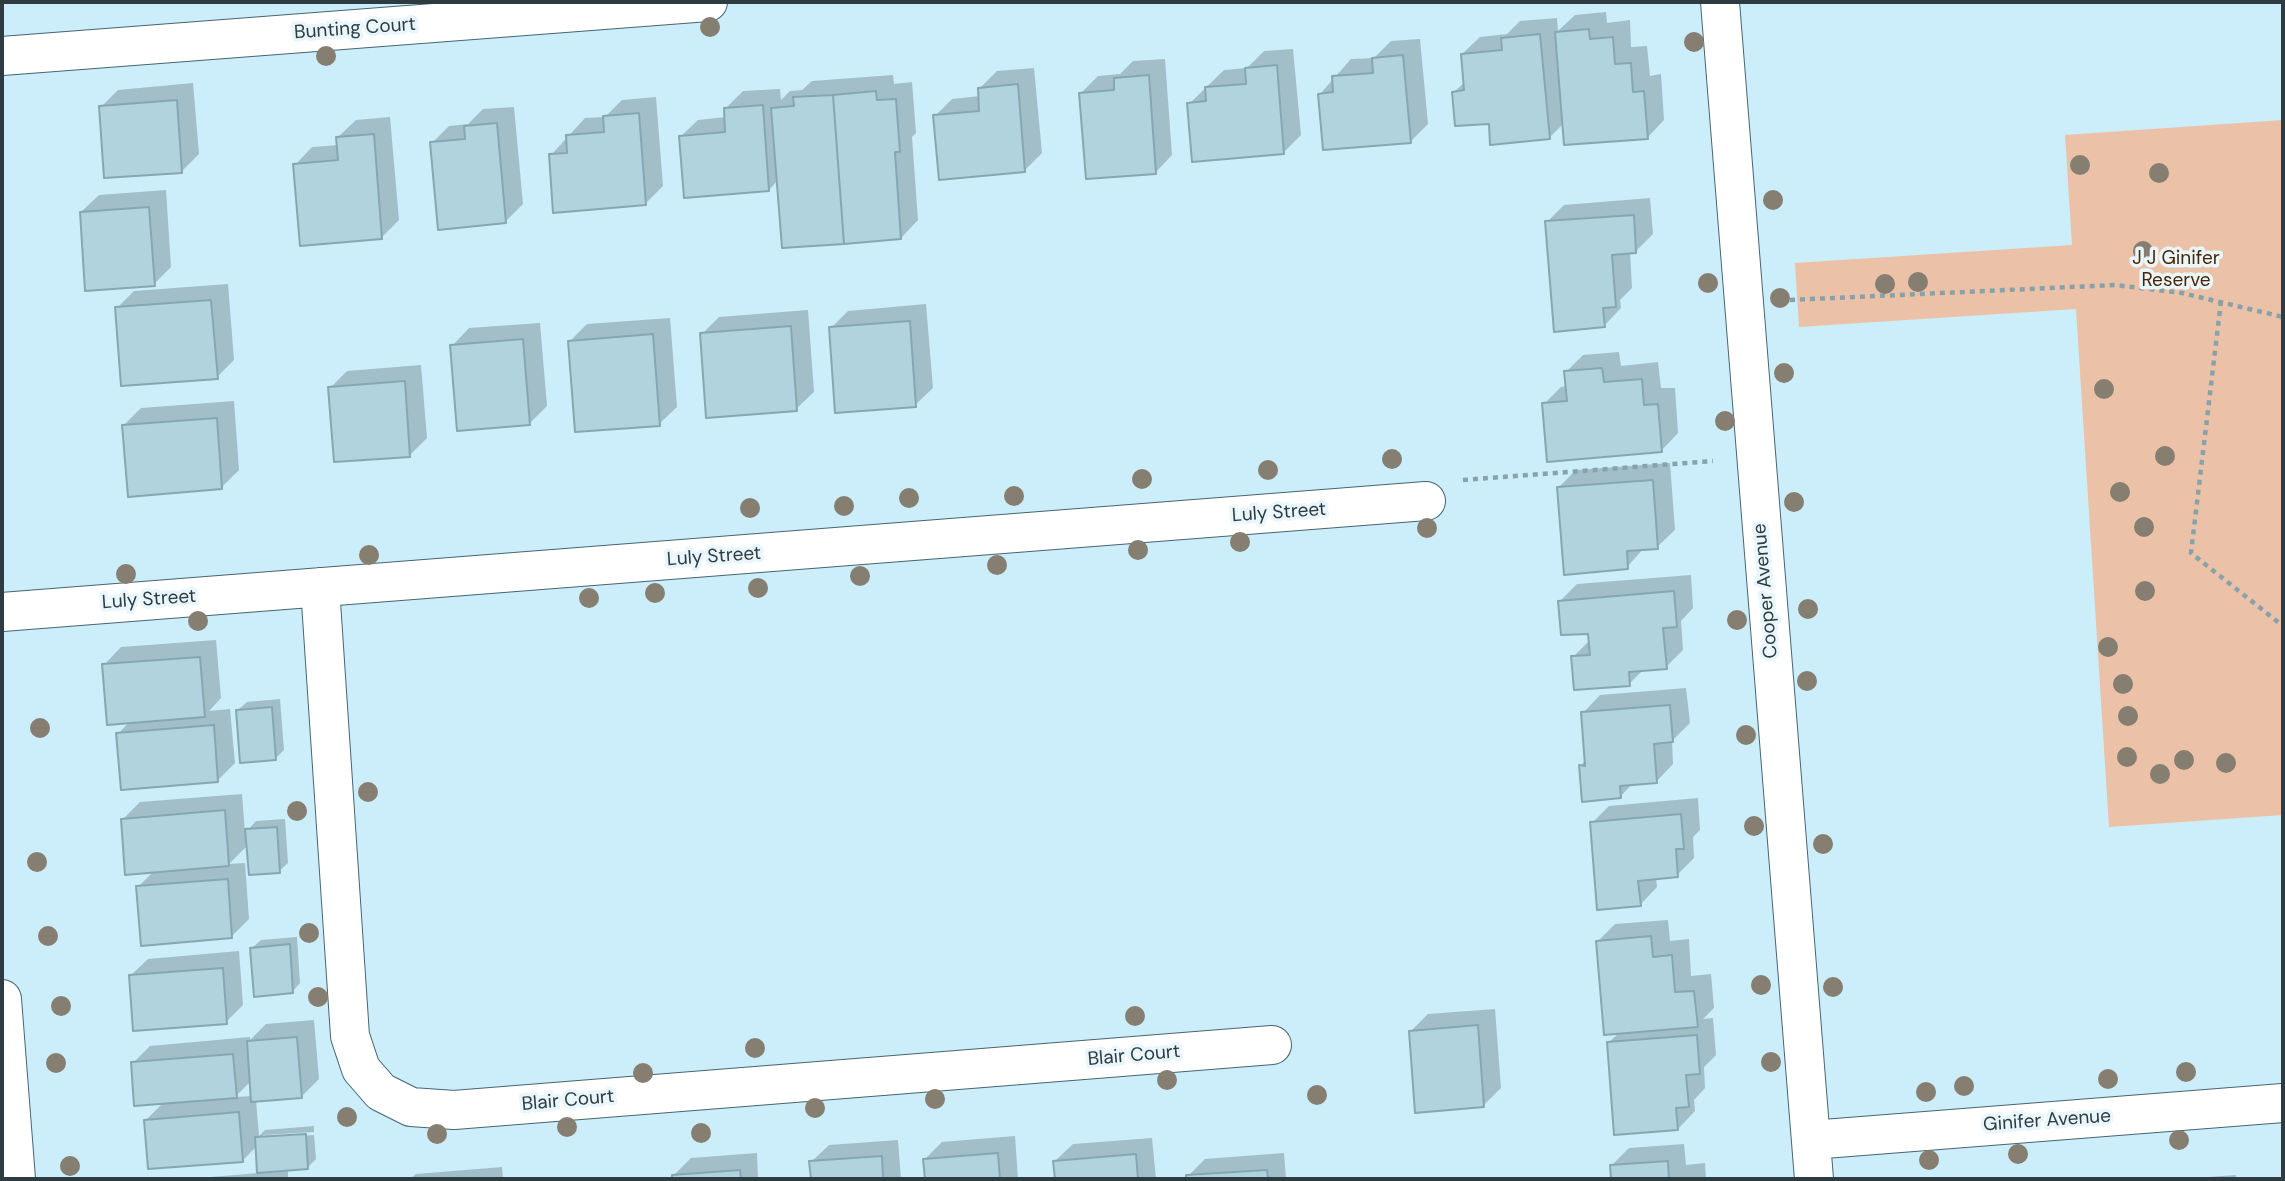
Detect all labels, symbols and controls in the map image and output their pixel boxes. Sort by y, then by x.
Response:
street label: Bunting Court [293,13,417,45]
park label: J J Ginifer Reserve [2132,248,2220,292]
street label: Luly Street [1231,498,1327,528]
street label: Cooper Avenue [1749,523,1783,659]
street label: Luly Street [666,542,762,572]
street label: Luly Street [101,585,197,615]
street label: Blair Court [1087,1041,1181,1071]
street label: Blair Court [521,1086,615,1116]
street label: Ginifer Avenue [1982,1105,2112,1137]

